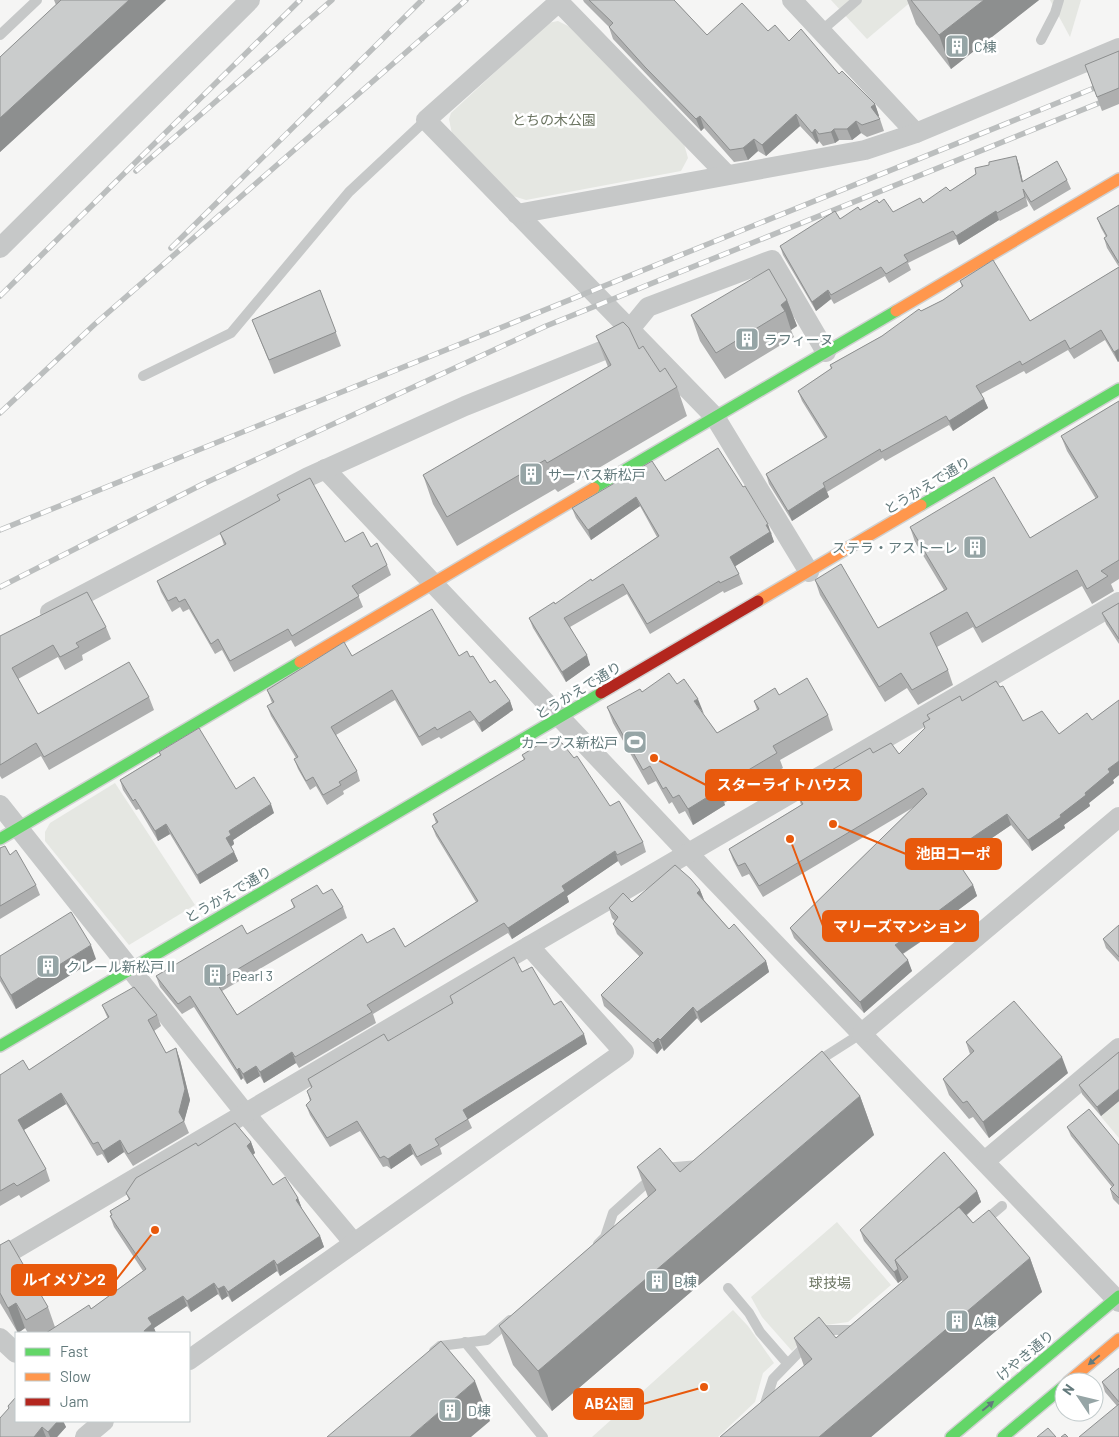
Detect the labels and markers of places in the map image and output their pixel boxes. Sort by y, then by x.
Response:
building icon: C棟 [944,33,970,59]
place label: C棟 [974,38,997,55]
building icon: ラフィーヌ [734,326,760,352]
place label: ラフィーヌ [764,331,834,348]
building icon: サーパス新松戸 [518,461,544,487]
place label: サーパス新松戸 [548,466,646,483]
building icon: ステラ・アストーレ [962,534,988,560]
place label: ステラ・アストーレ [832,539,958,556]
sports icon: カーブス新松戸 [622,729,648,755]
place label: カーブス新松戸 [521,734,618,751]
callout: スターライトハウス [706,770,861,800]
callout: 池田コーポ [906,839,1001,869]
callout: マリーズマンション [823,911,978,941]
building icon: クレール新松戸Ⅱ [35,953,61,979]
place label: クレール新松戸Ⅱ [66,958,178,975]
building icon: Pearl 3 [202,962,228,988]
place label: Pearl 3 [232,967,273,984]
callout: ルイメゾン2 [12,1265,116,1295]
building icon: B棟 [644,1268,670,1294]
place label: B棟 [674,1273,697,1290]
building icon: A棟 [944,1308,970,1334]
place label: A棟 [974,1313,997,1330]
callout: AB公園 [574,1389,643,1419]
building icon: D棟 [437,1397,463,1423]
place label: D棟 [468,1402,491,1419]

